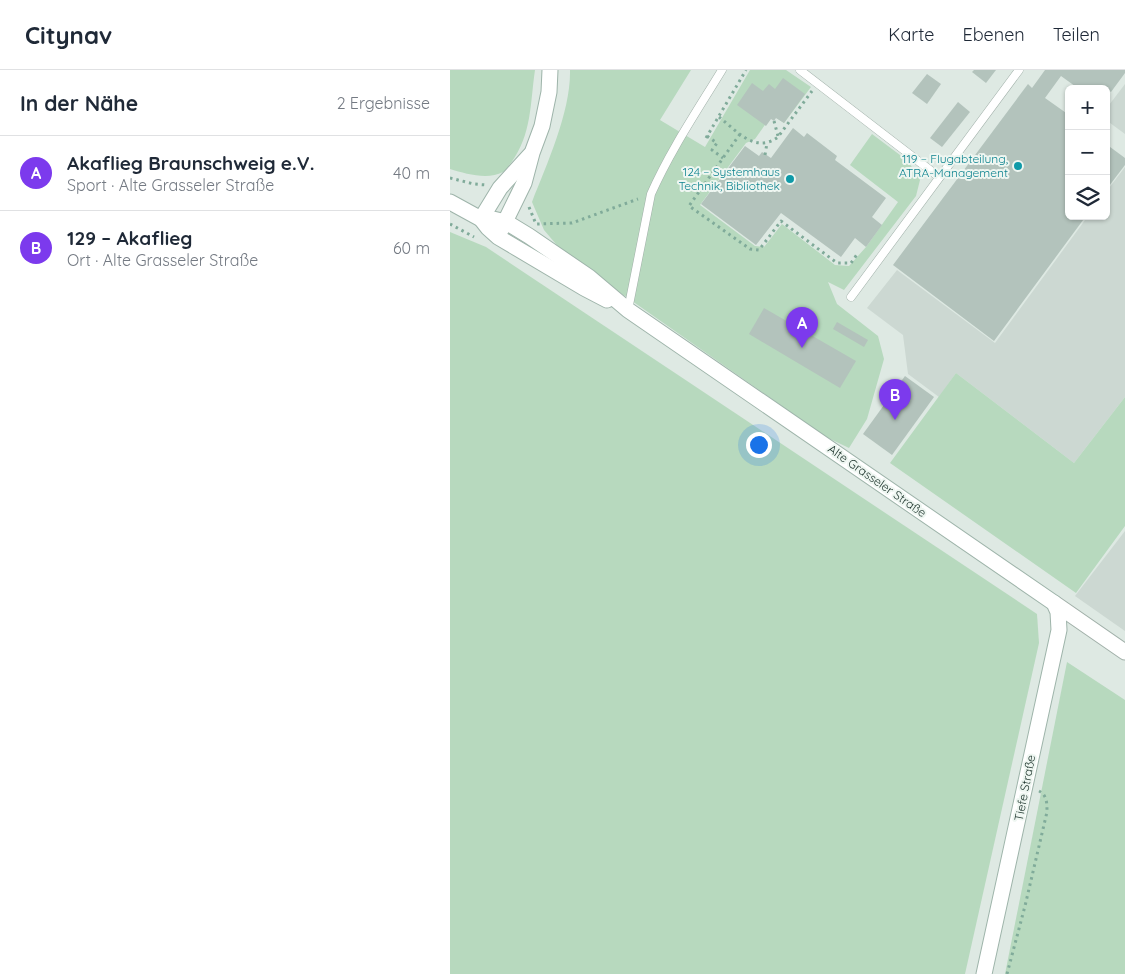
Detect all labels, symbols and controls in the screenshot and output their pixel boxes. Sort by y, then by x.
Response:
text: Citynav [25,20,112,50]
text: Karte [888,23,934,46]
text: Ebenen [962,23,1025,46]
text: Teilen [1053,23,1100,46]
map controls [1065,85,1110,220]
button: + [1065,85,1110,130]
text: In der Nähe [20,90,138,116]
text: 2 Ergebnisse [337,93,430,113]
button: − [1065,130,1110,175]
text: Akaflieg Braunschweig e.V. [67,151,314,175]
place label: 119 – Flugabteilung, ATRA-Management [899,151,1008,180]
marker: 119 – Flugabteilung, ATRA-Management [1012,160,1024,172]
text: A [31,163,41,183]
text: 40 m [393,163,430,183]
place label: 124 – Systemhaus Technik, Bibliothek [679,164,780,193]
marker: 124 – Systemhaus Technik, Bibliothek [784,173,796,185]
text: Sport · Alte Grasseler Straße [67,175,274,195]
button: layers [1065,175,1110,220]
text: 129 – Akaflieg [67,226,192,250]
text: B [31,238,41,258]
text: 60 m [393,238,430,258]
text: Ort · Alte Grasseler Straße [67,250,258,270]
pin: A [786,307,818,348]
pin: B [879,379,911,420]
your location [746,432,772,458]
street label: Alte Grasseler Straße [825,441,930,520]
street label: Tiefe Straße [1011,753,1038,822]

